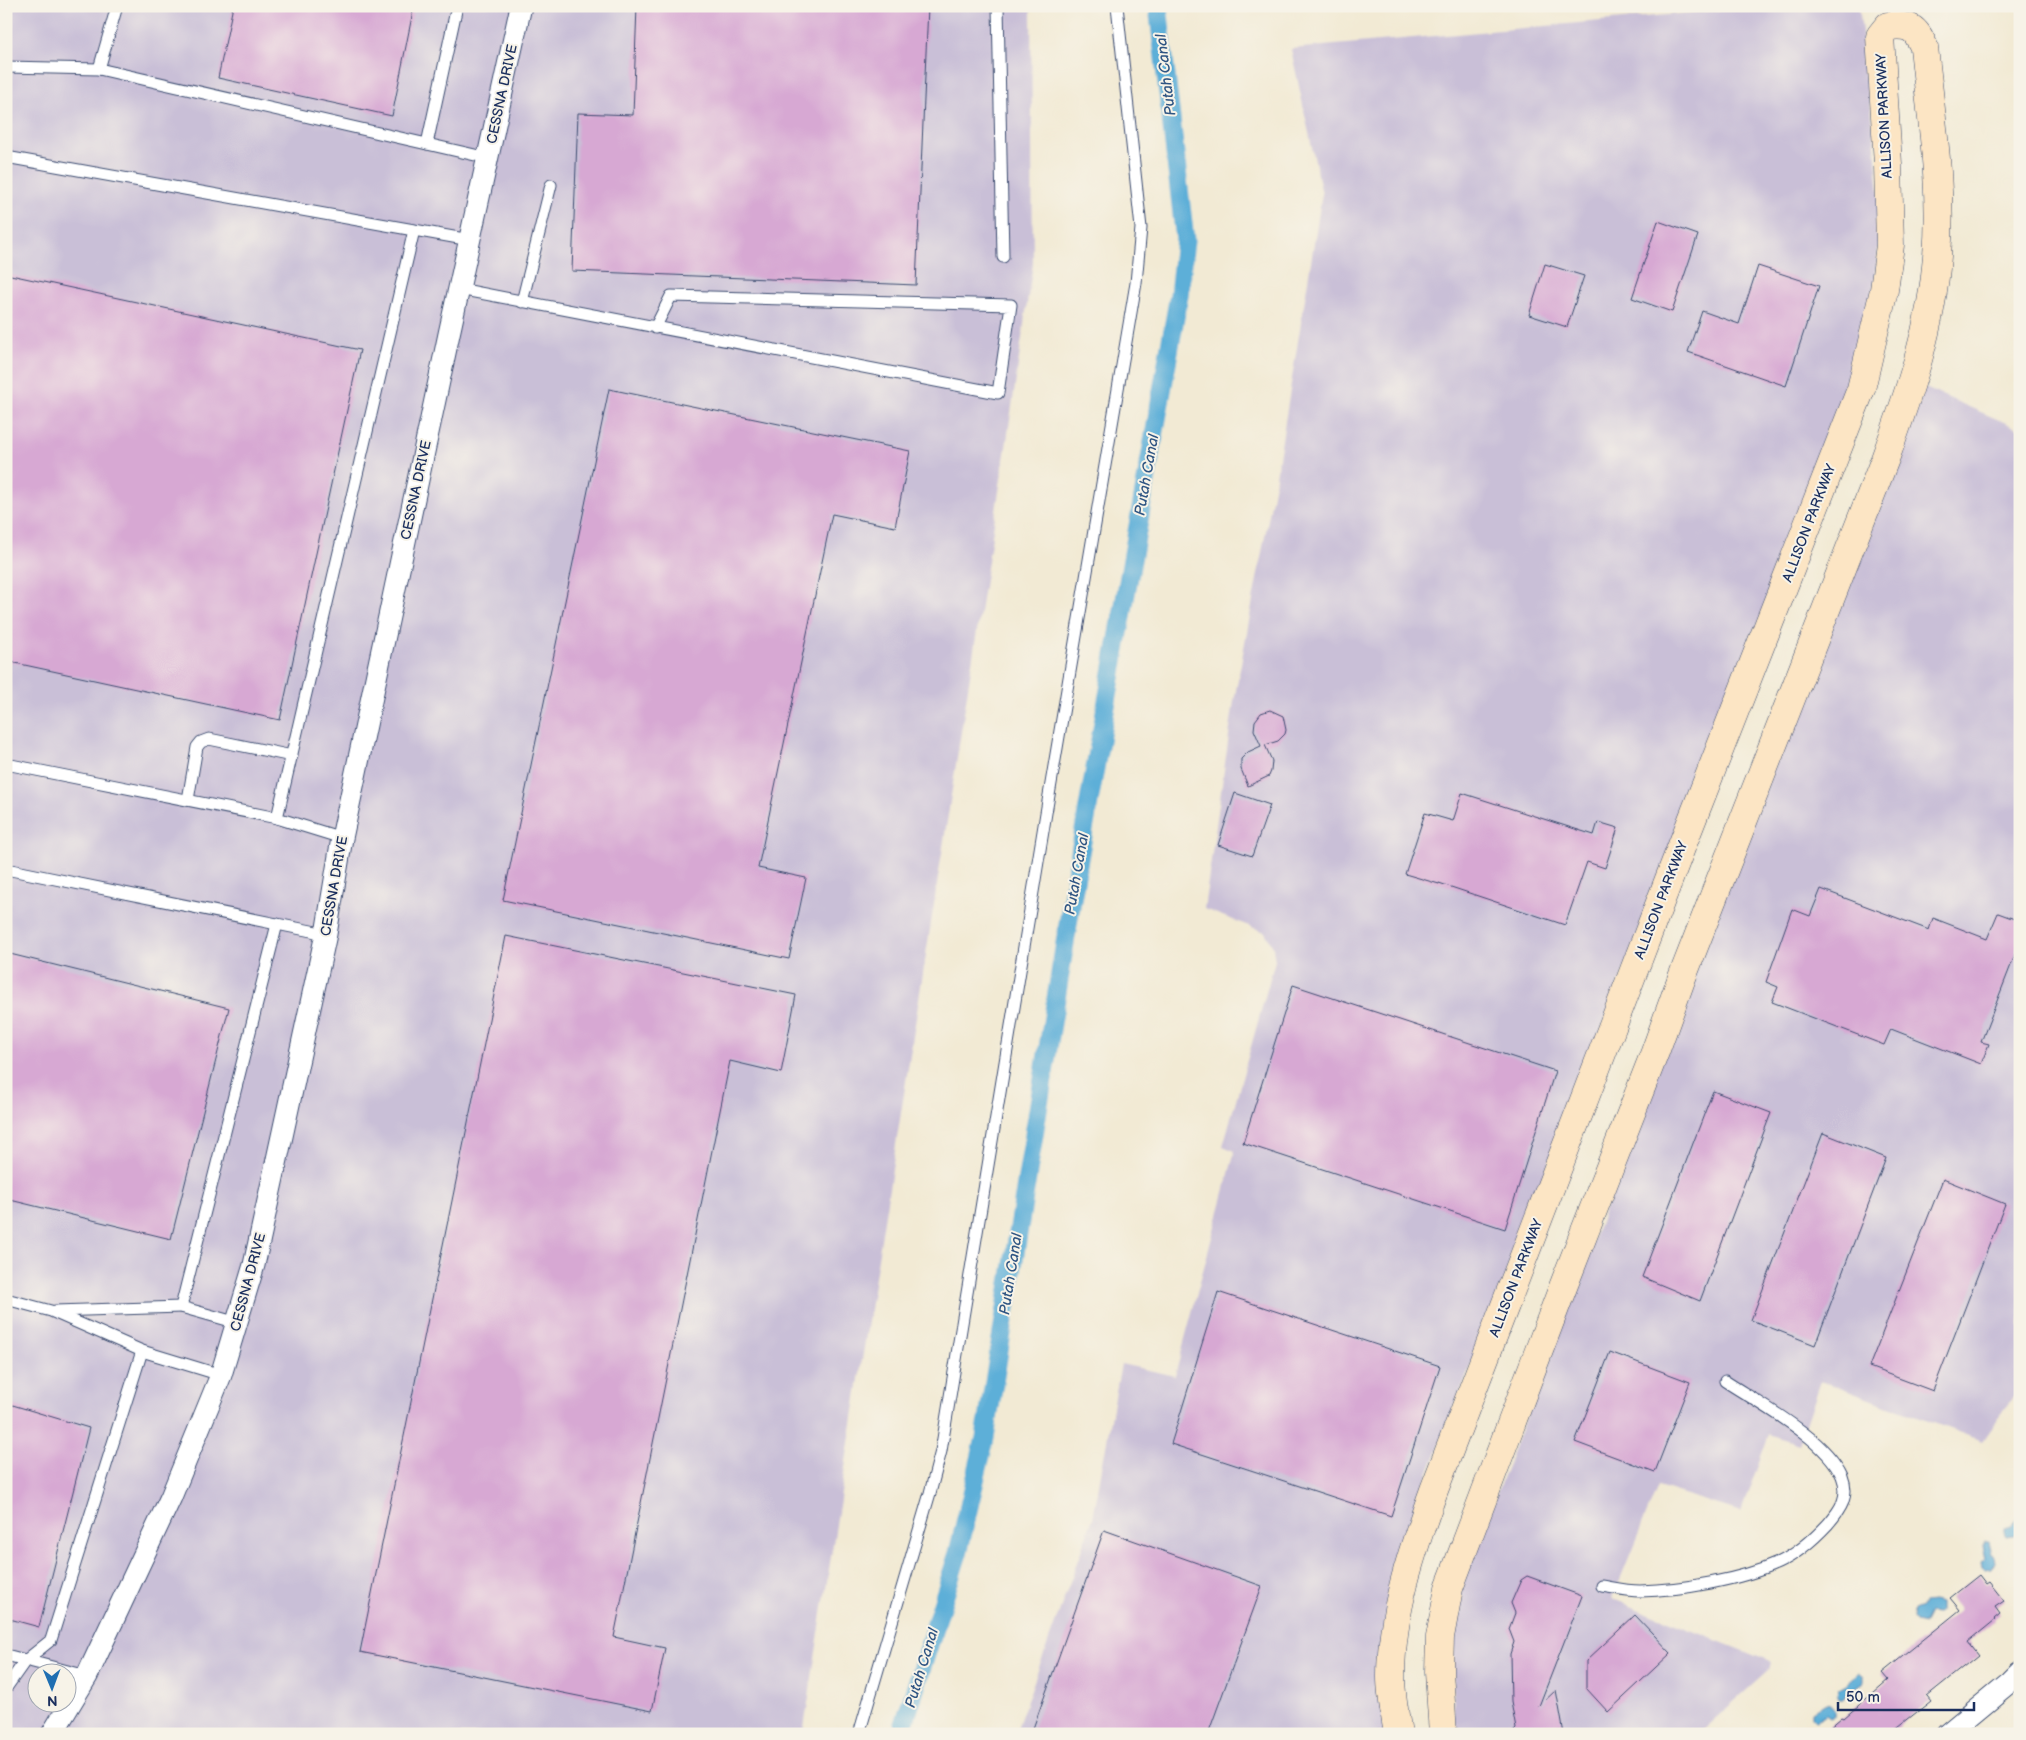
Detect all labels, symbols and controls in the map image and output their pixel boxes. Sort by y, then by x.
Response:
water label: Putah Canal [1151,32,1180,117]
street label: CESSNA DRIVE [483,43,521,145]
street label: ALLISON PARKWAY [1872,52,1896,179]
water label: Putah Canal [1130,432,1164,517]
street label: CESSNA DRIVE [397,439,435,541]
street label: ALLISON PARKWAY [1779,461,1840,584]
water label: Putah Canal [1060,831,1094,916]
street label: CESSNA DRIVE [317,835,351,937]
street label: ALLISON PARKWAY [1631,838,1692,961]
street label: ALLISON PARKWAY [1486,1216,1547,1339]
street label: CESSNA DRIVE [227,1231,269,1333]
water label: Putah Canal [995,1231,1027,1316]
water label: Putah Canal [901,1625,943,1710]
north arrow [28,1662,78,1712]
scale bar [1838,1680,1975,1712]
text: 50 m [1846,1688,1880,1707]
text: N [47,1692,58,1709]

